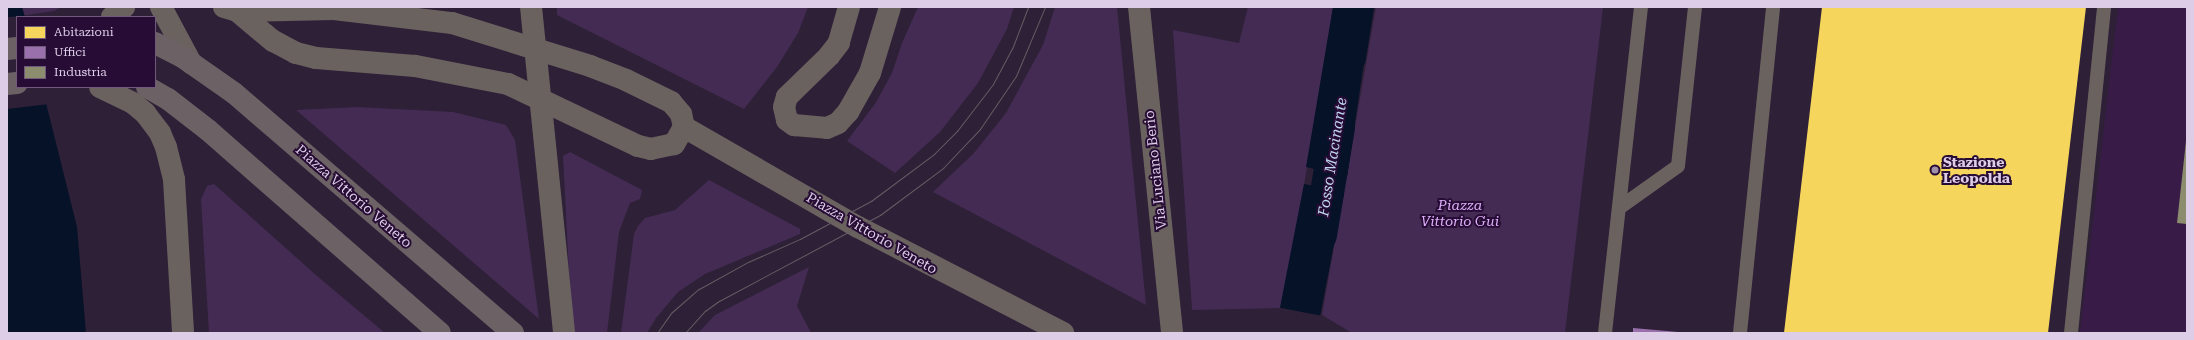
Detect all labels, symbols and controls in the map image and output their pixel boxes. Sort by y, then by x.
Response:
legend [16,16,156,88]
text: Abitazioni [54,25,113,39]
text: Uffici [54,45,86,59]
text: Industria [54,65,107,79]
water label: Fosso Macinante [1315,96,1351,218]
street label: Via Luciano Berio [1140,110,1170,230]
street label: Piazza Vittorio Veneto [293,141,415,251]
place label: Stazione Leopolda [1943,154,2010,186]
marker: Stazione Leopolda [1930,165,1940,175]
street label: Piazza Vittorio Veneto [804,189,940,277]
park label: Piazza Vittorio Gui [1421,197,1499,230]

